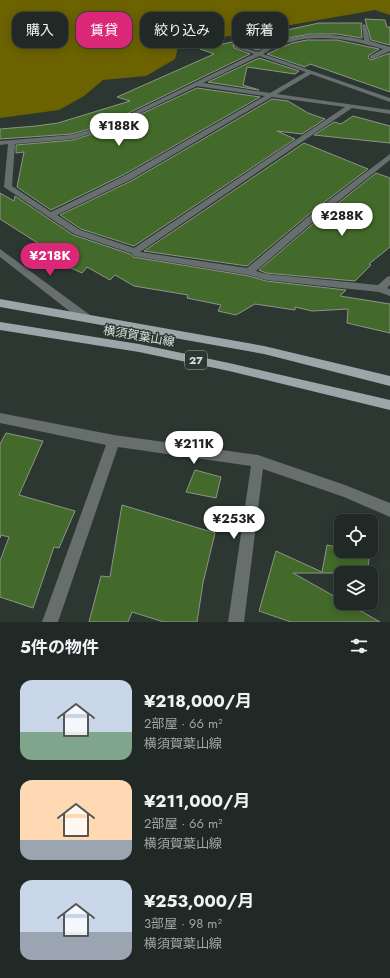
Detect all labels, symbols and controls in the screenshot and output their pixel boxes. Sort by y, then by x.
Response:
chip: 購入 [12,12,68,48]
chip: 賃貸 [76,12,132,48]
chip: 絞り込み [140,12,224,48]
chip: 新着 [232,12,288,48]
pin: ¥188K [91,113,147,147]
text: ¥188K [99,116,139,135]
pin: ¥288K [314,203,370,237]
text: ¥288K [321,206,363,225]
pin: ¥218K [22,243,78,277]
text: ¥218K [29,246,71,265]
street label: 横須賀葉山線 [102,321,176,351]
road number: 27 [185,351,207,369]
pin: ¥211K [166,431,222,465]
text: ¥211K [174,434,214,453]
pin: ¥253K [206,506,262,540]
text: ¥253K [213,509,255,528]
map controls [334,514,378,610]
button: locate [334,514,378,558]
button: layers [334,566,378,610]
text: 5件の物件 [20,635,99,659]
icon: filters [348,635,370,657]
text: ¥218,000/月 [144,689,252,713]
icon: home [52,696,100,744]
text: 2部屋 · 66 m² [144,714,223,733]
text: 横須賀葉山線 [144,734,222,753]
text: ¥211,000/月 [144,789,250,813]
icon: home [52,796,100,844]
text: 2部屋 · 66 m² [144,814,223,833]
text: 横須賀葉山線 [144,834,222,853]
text: ¥253,000/月 [144,889,254,913]
icon: home [52,896,100,944]
text: 3部屋 · 98 m² [144,914,222,933]
text: 横須賀葉山線 [144,934,222,953]

